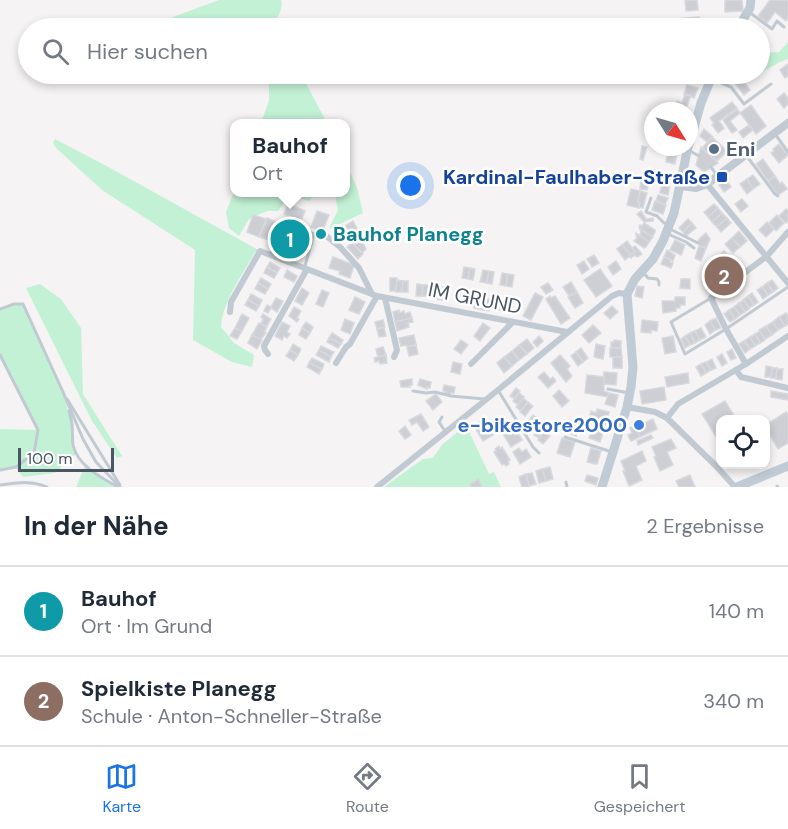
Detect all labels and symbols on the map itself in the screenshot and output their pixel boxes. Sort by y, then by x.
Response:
north arrow [644,102,698,156]
place label: Eni [726,136,755,162]
marker: Eni [707,142,721,156]
place label: Kardinal-Faulhaber-Straße [443,164,710,190]
marker: Kardinal-Faulhaber-Straße [715,170,729,184]
your location [396,171,425,200]
pin: 1 [270,216,310,262]
place label: Bauhof Planegg [333,221,484,247]
marker: Bauhof Planegg [314,227,328,241]
pin: 2 [704,254,744,298]
street label: IM GRUND [426,276,524,320]
place label: e-bikestore2000 [457,412,627,438]
marker: e-bikestore2000 [632,418,646,432]
scale bar [18,445,114,472]

